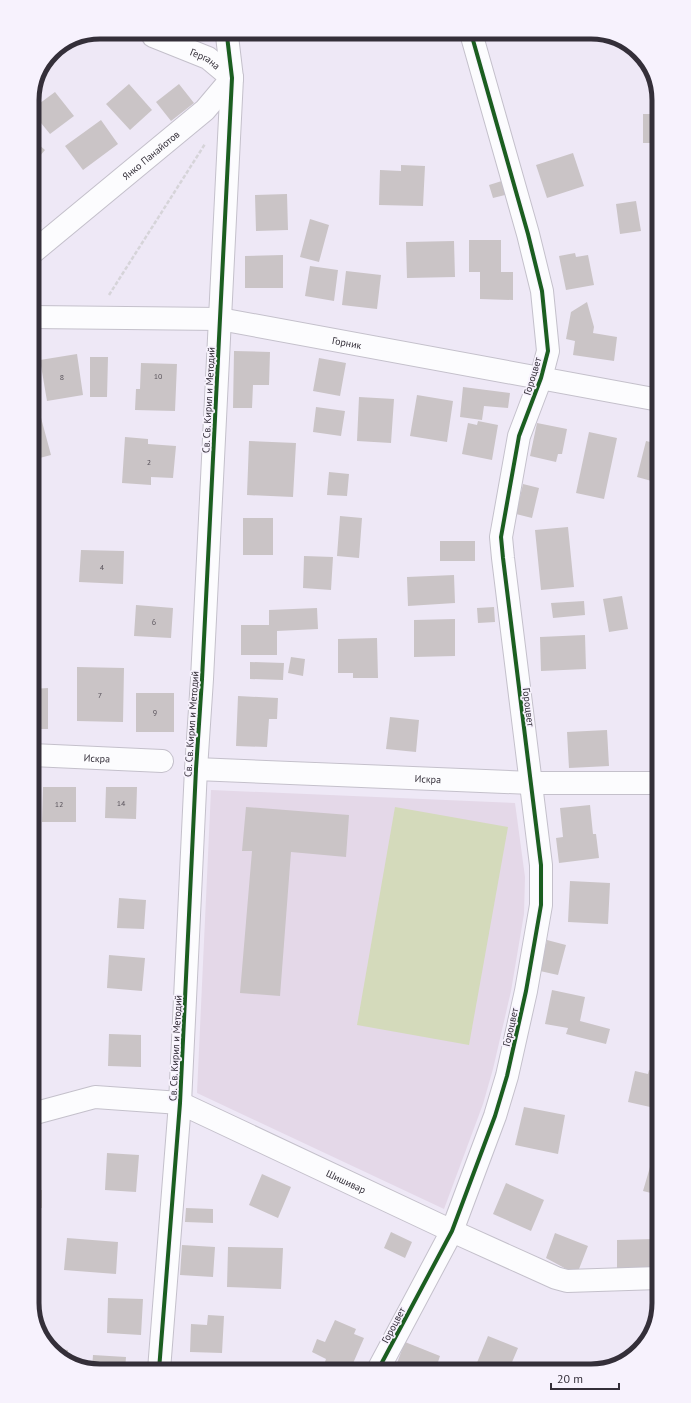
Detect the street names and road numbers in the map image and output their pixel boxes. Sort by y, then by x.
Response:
street label: Гергана [188,45,223,72]
street label: Янко Панайотов [120,128,182,183]
street label: Горник [331,334,363,352]
street label: Св. Св. Кирил и Методий [199,347,218,453]
street label: Гороцвет [521,356,544,397]
street label: Св. Св. Кирил и Методий [181,671,202,777]
street label: Гороцвет [520,687,537,727]
street label: Искра [83,751,110,766]
street label: Искра [414,772,441,786]
street label: Св. Св. Кирил и Методий [166,995,185,1101]
street label: Гороцвет [500,1007,521,1048]
street label: Шишивар [324,1167,368,1197]
street label: Гороцвет [379,1305,408,1345]

